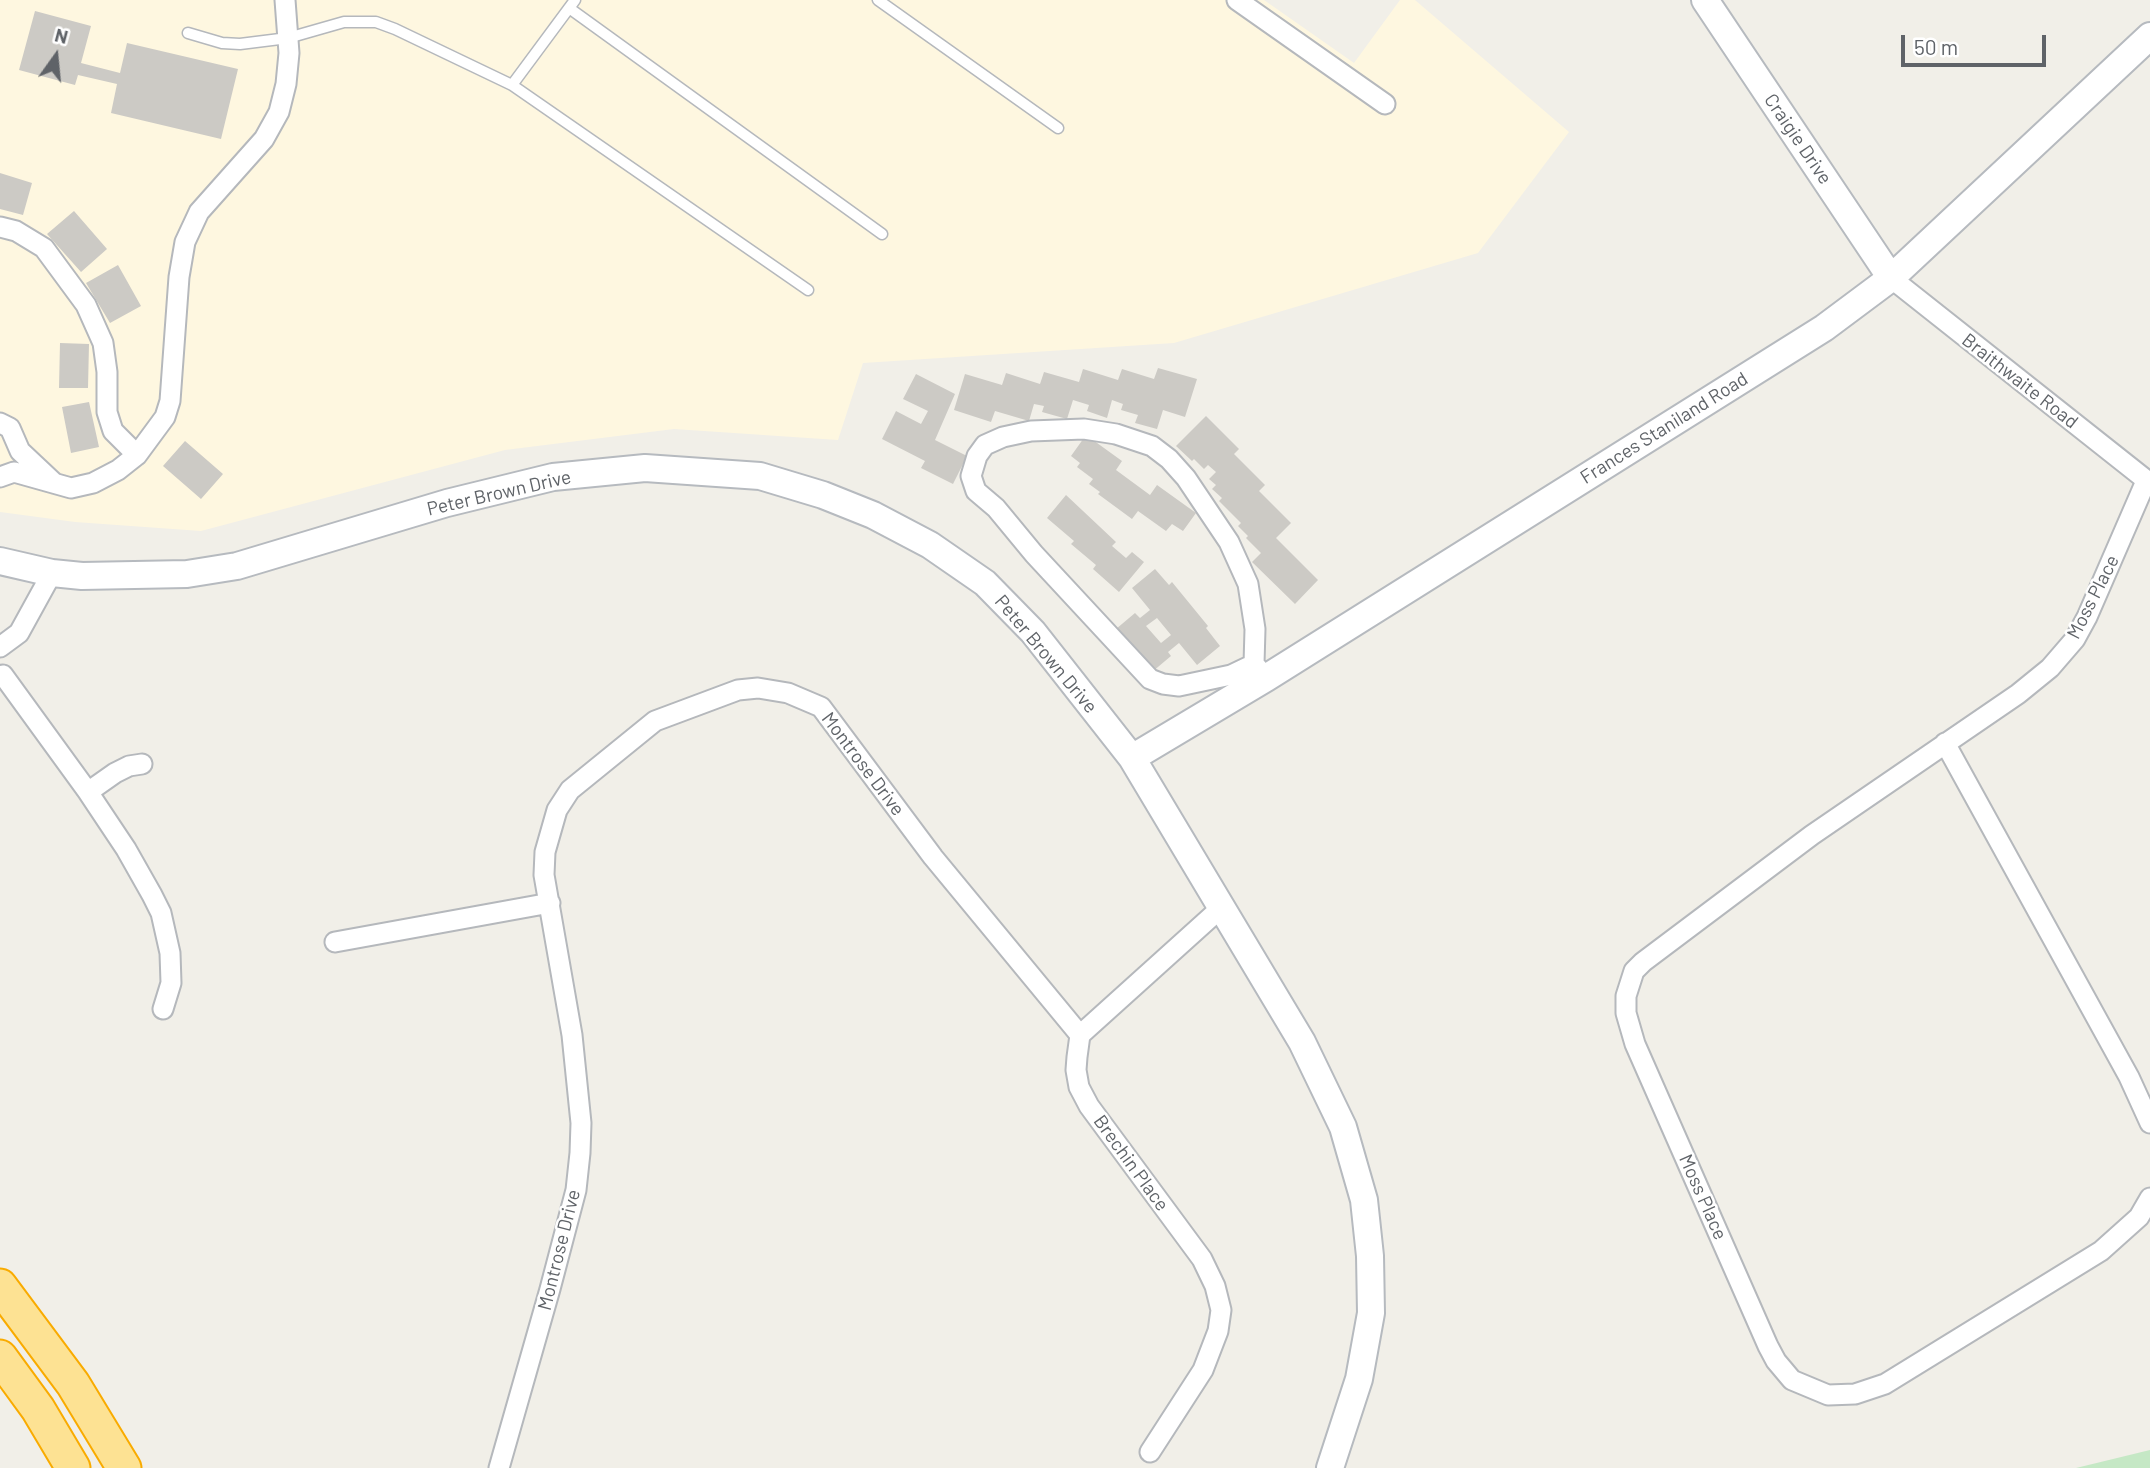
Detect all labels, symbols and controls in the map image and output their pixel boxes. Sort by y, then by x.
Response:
north arrow [21,21,91,91]
scale bar [1905,21,2050,65]
text: N [52,22,71,48]
text: 50 m [1914,34,1958,59]
street label: Craigie Drive [1759,89,1837,189]
street label: Braithwaite Road [1957,329,2083,433]
street label: Frances Staniland Road [1576,367,1752,489]
street label: Peter Brown Drive [425,465,573,521]
street label: Moss Place [2062,551,2124,643]
street label: Peter Brown Drive [990,590,1102,718]
street label: Montrose Drive [817,708,909,820]
street label: Brechin Place [1089,1111,1173,1215]
street label: Moss Place [1674,1151,1732,1243]
street label: Montrose Drive [533,1187,585,1313]

